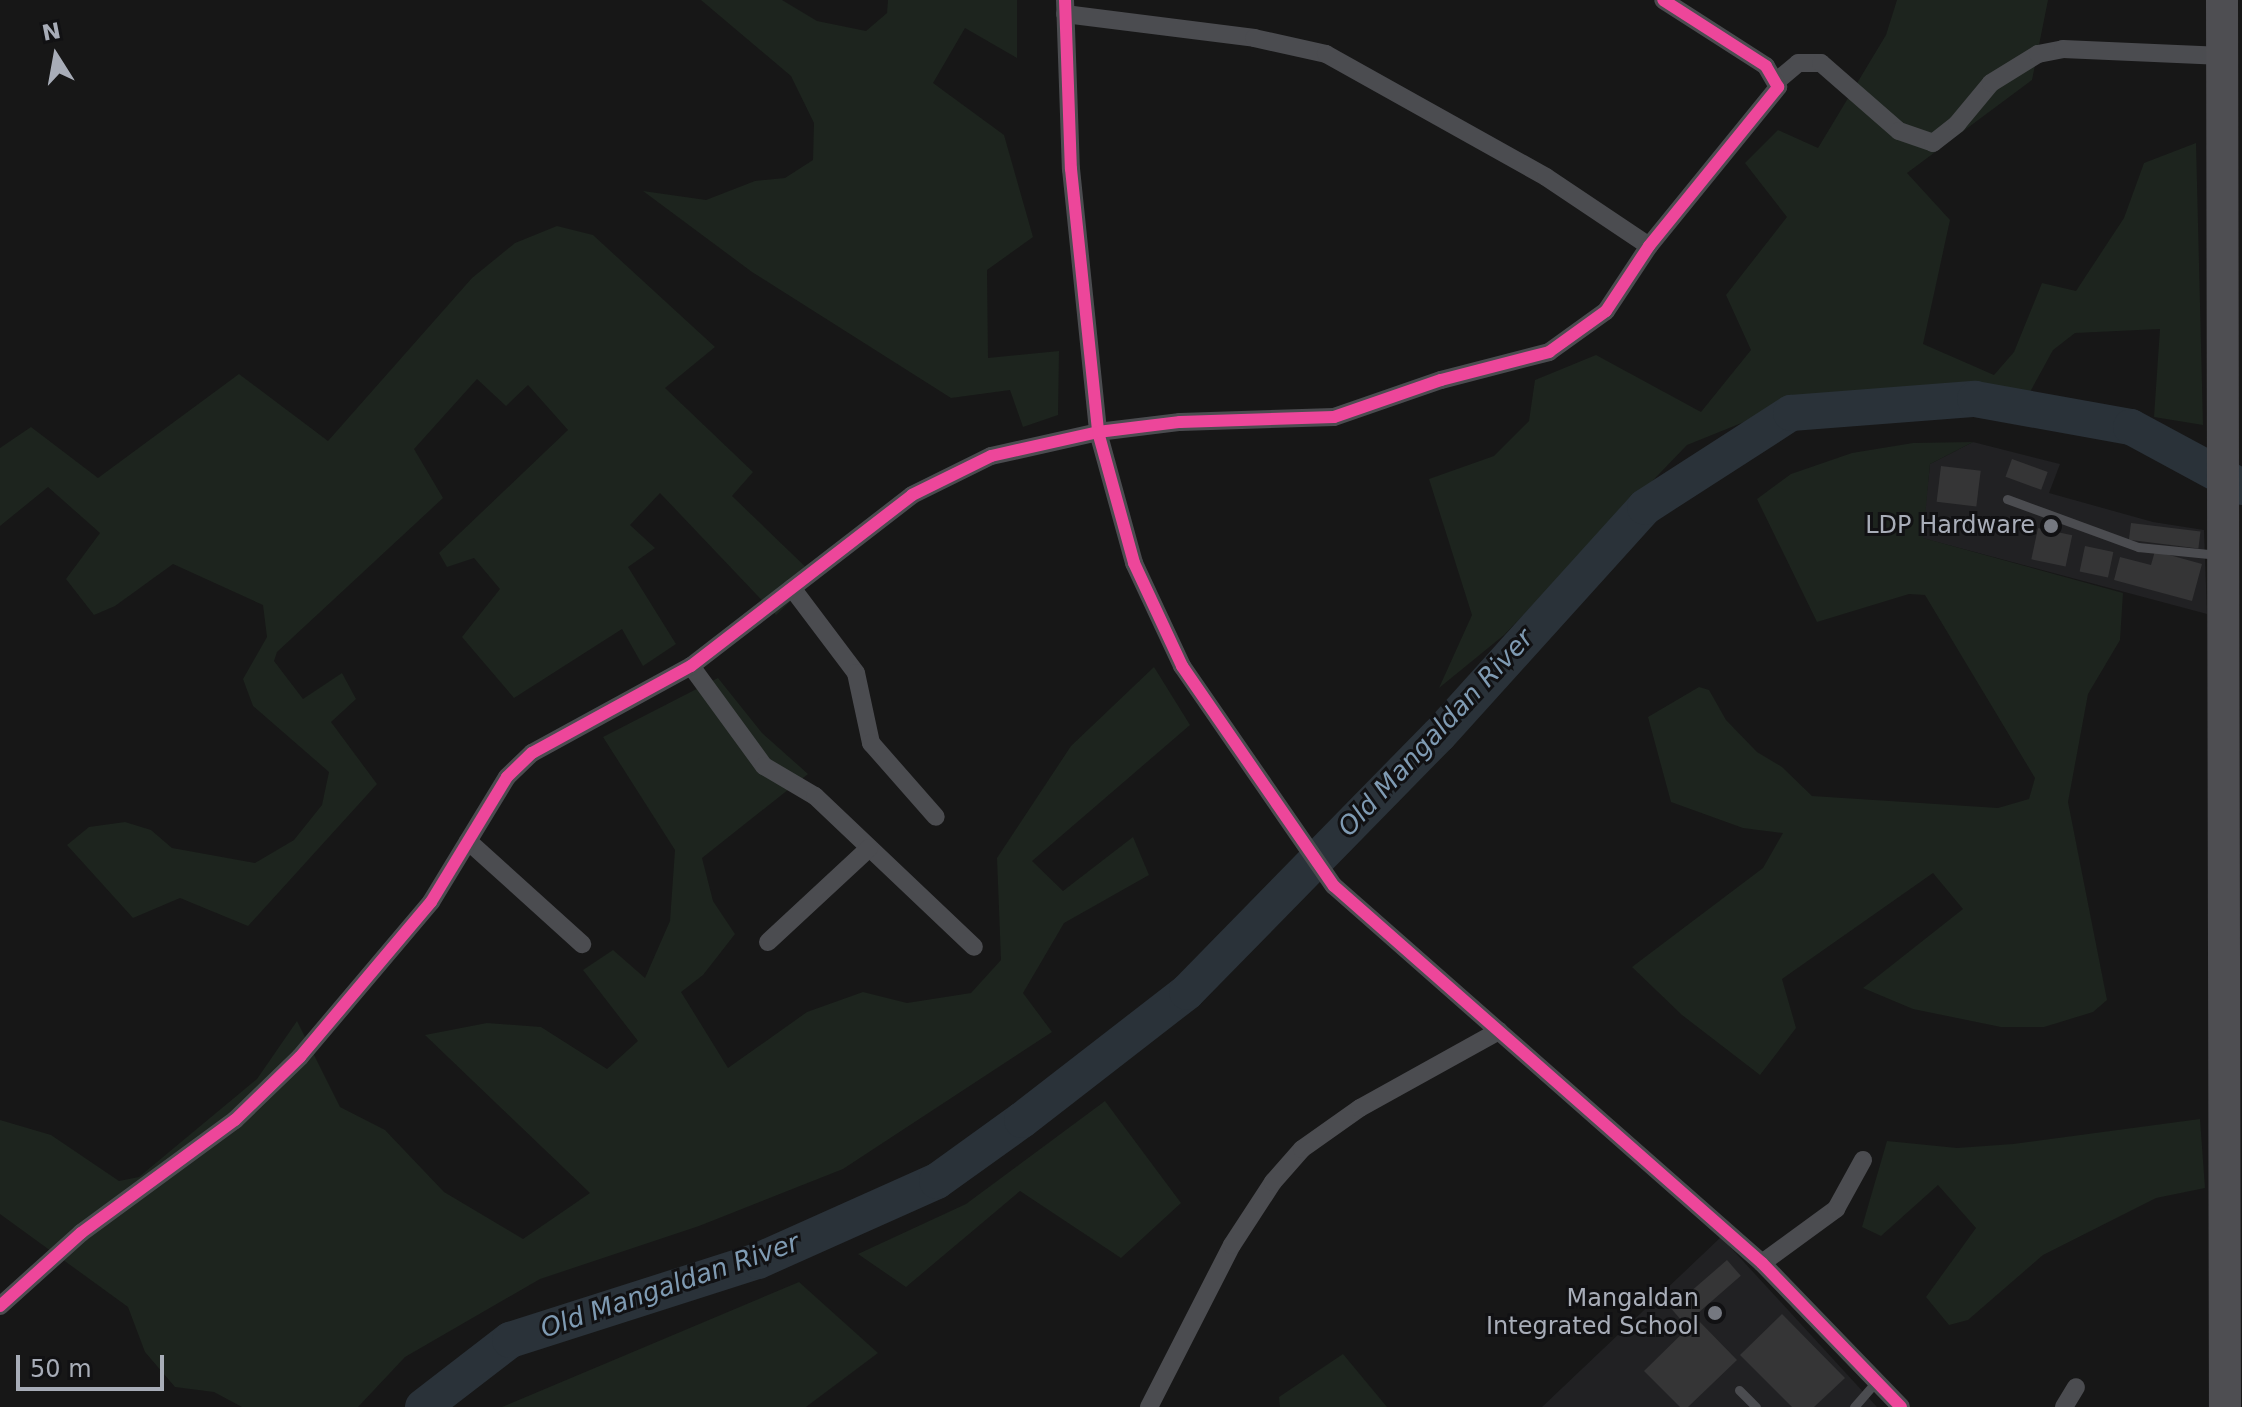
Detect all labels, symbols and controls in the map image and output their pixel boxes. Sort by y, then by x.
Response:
north arrow [16,16,96,96]
text: N [40,18,63,46]
place label: LDP Hardware [1865,512,2035,540]
marker: LDP Hardware [2042,517,2060,535]
water label: Old Mangaldan River [1332,623,1540,843]
water label: Old Mangaldan River [537,1227,803,1345]
place label: Mangaldan Integrated School [1486,1285,1699,1341]
marker: Mangaldan Integrated School [1706,1304,1724,1322]
scale bar [20,1339,168,1389]
text: 50 m [30,1355,92,1383]

